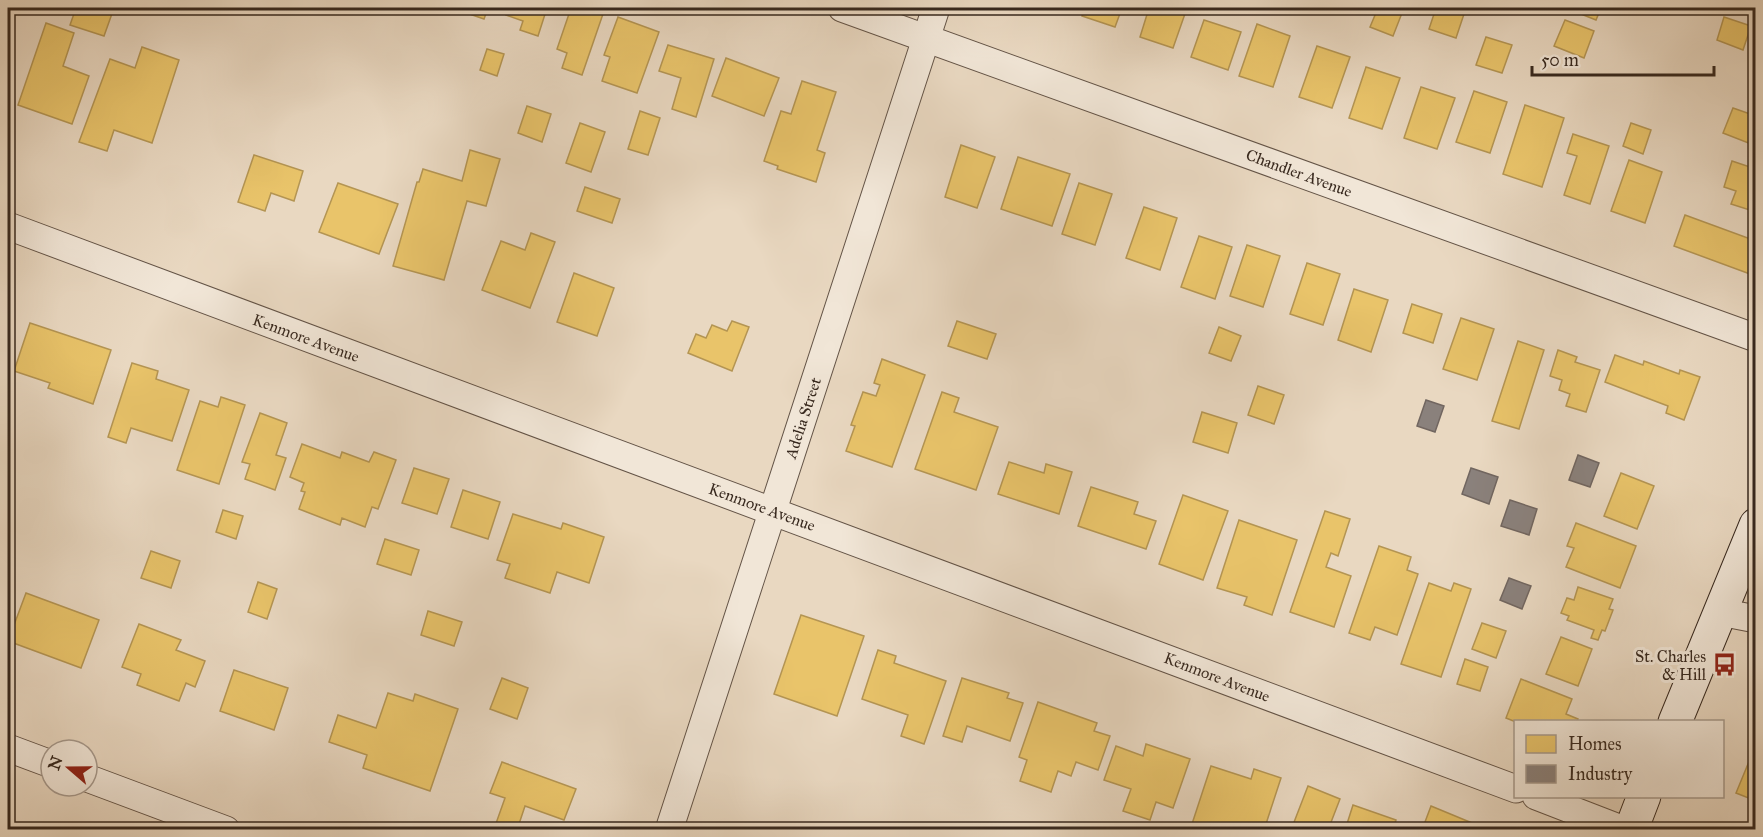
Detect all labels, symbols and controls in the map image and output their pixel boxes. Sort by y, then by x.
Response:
scale bar [1532,39,1714,77]
text: 50 m [1541,49,1579,71]
street label: Chandler Avenue [1243,145,1355,201]
street label: Kenmore Avenue [250,310,362,366]
street label: Adelia Street [781,375,825,462]
street label: Kenmore Avenue [706,479,818,535]
place label: St. Charles & Hill [1635,647,1707,684]
street label: Kenmore Avenue [1161,648,1273,706]
bus stop icon: St. Charles & Hill [1711,652,1737,678]
legend [1514,720,1724,798]
text: Homes [1568,733,1622,755]
north arrow [39,738,99,798]
text: N [44,753,67,773]
text: Industry [1568,763,1633,785]

